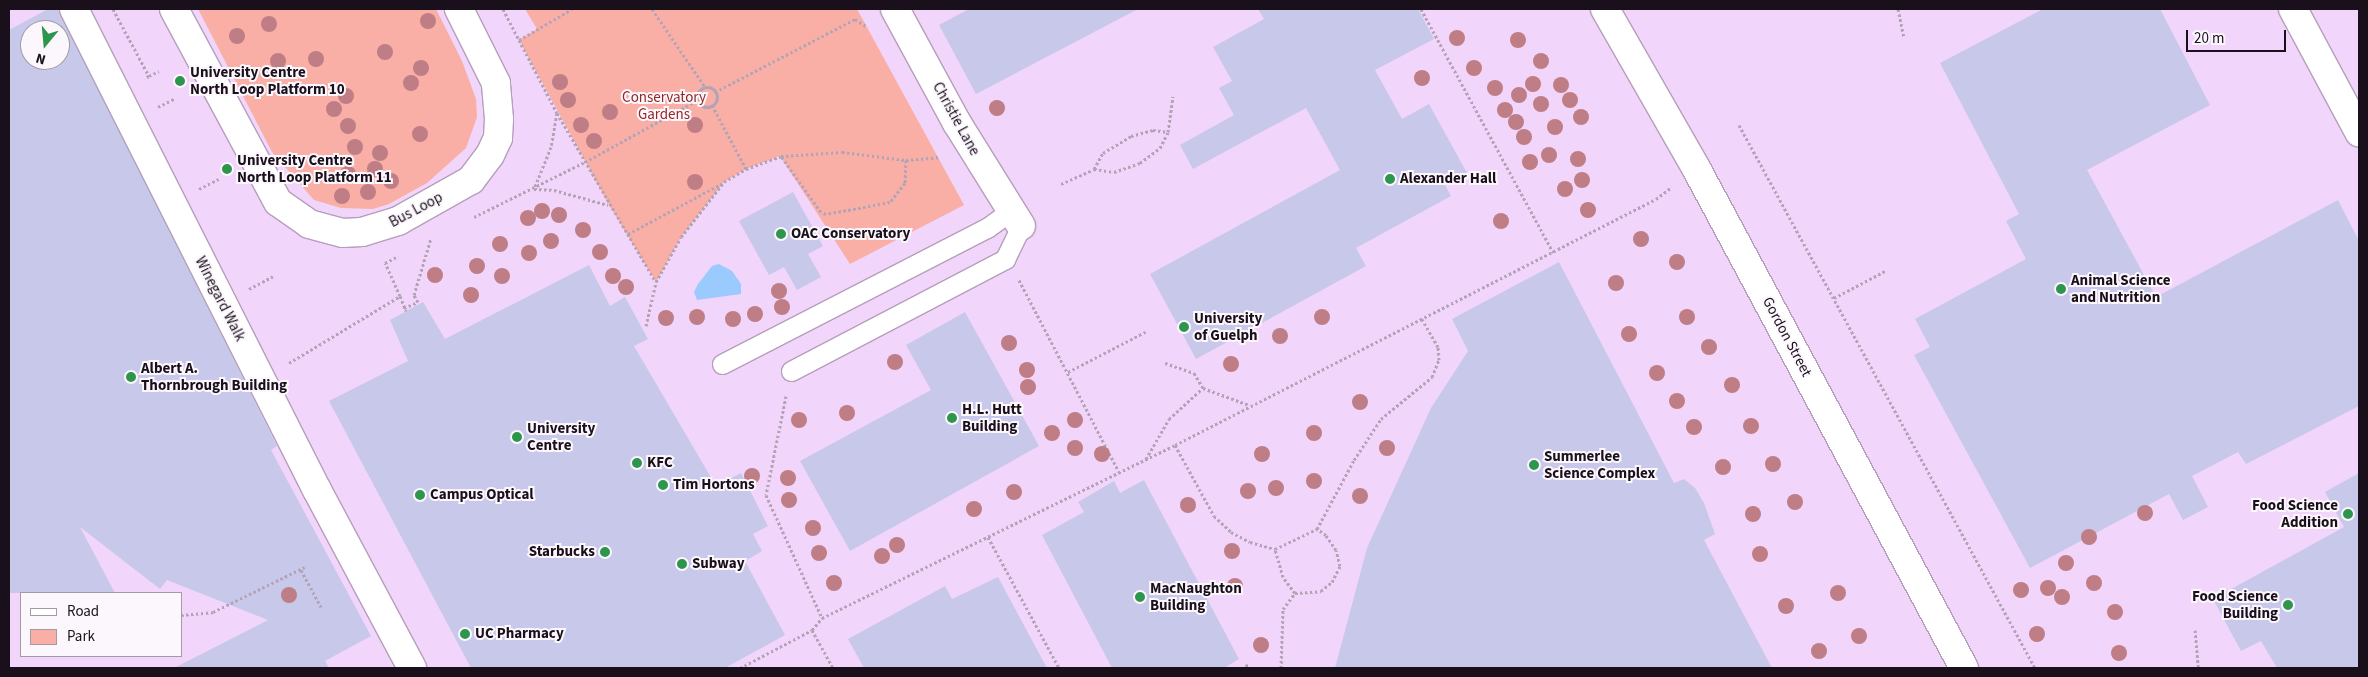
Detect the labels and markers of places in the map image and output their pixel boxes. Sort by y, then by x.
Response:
place label: University Centre North Loop Platform 10 [190,63,345,98]
marker: University Centre North Loop Platform 10 [174,75,186,87]
place label: University Centre North Loop Platform 11 [237,151,392,186]
marker: University Centre North Loop Platform 11 [221,163,233,175]
place label: Alexander Hall [1400,170,1496,188]
marker: Alexander Hall [1384,173,1396,185]
place label: OAC Conservatory [791,225,910,243]
marker: OAC Conservatory [775,228,787,240]
place label: Animal Science and Nutrition [2071,271,2171,306]
marker: Animal Science and Nutrition [2055,283,2067,295]
place label: University of Guelph [1194,309,1262,344]
marker: University of Guelph [1178,321,1190,333]
place label: Albert A. Thornbrough Building [141,359,287,394]
marker: Albert A. Thornbrough Building [125,371,137,383]
place label: H.L. Hutt Building [962,400,1022,435]
marker: H.L. Hutt Building [946,412,958,424]
place label: University Centre [527,419,595,454]
marker: University Centre [511,431,523,443]
place label: Summerlee Science Complex [1544,447,1655,482]
place label: KFC [647,454,673,472]
marker: KFC [631,457,643,469]
marker: Summerlee Science Complex [1528,459,1540,471]
place label: Tim Hortons [673,476,755,494]
marker: Tim Hortons [657,479,669,491]
place label: Campus Optical [430,486,534,504]
marker: Campus Optical [414,489,426,501]
place label: Food Science Addition [2252,496,2338,531]
marker: Food Science Addition [2342,508,2354,520]
place label: Starbucks [529,543,595,561]
marker: Starbucks [599,546,611,558]
place label: Subway [692,555,745,573]
marker: Subway [676,558,688,570]
place label: MacNaughton Building [1150,579,1242,614]
place label: Food Science Building [2192,587,2278,622]
marker: MacNaughton Building [1134,591,1146,603]
marker: Food Science Building [2282,599,2294,611]
place label: UC Pharmacy [475,625,564,643]
marker: UC Pharmacy [459,628,471,640]

